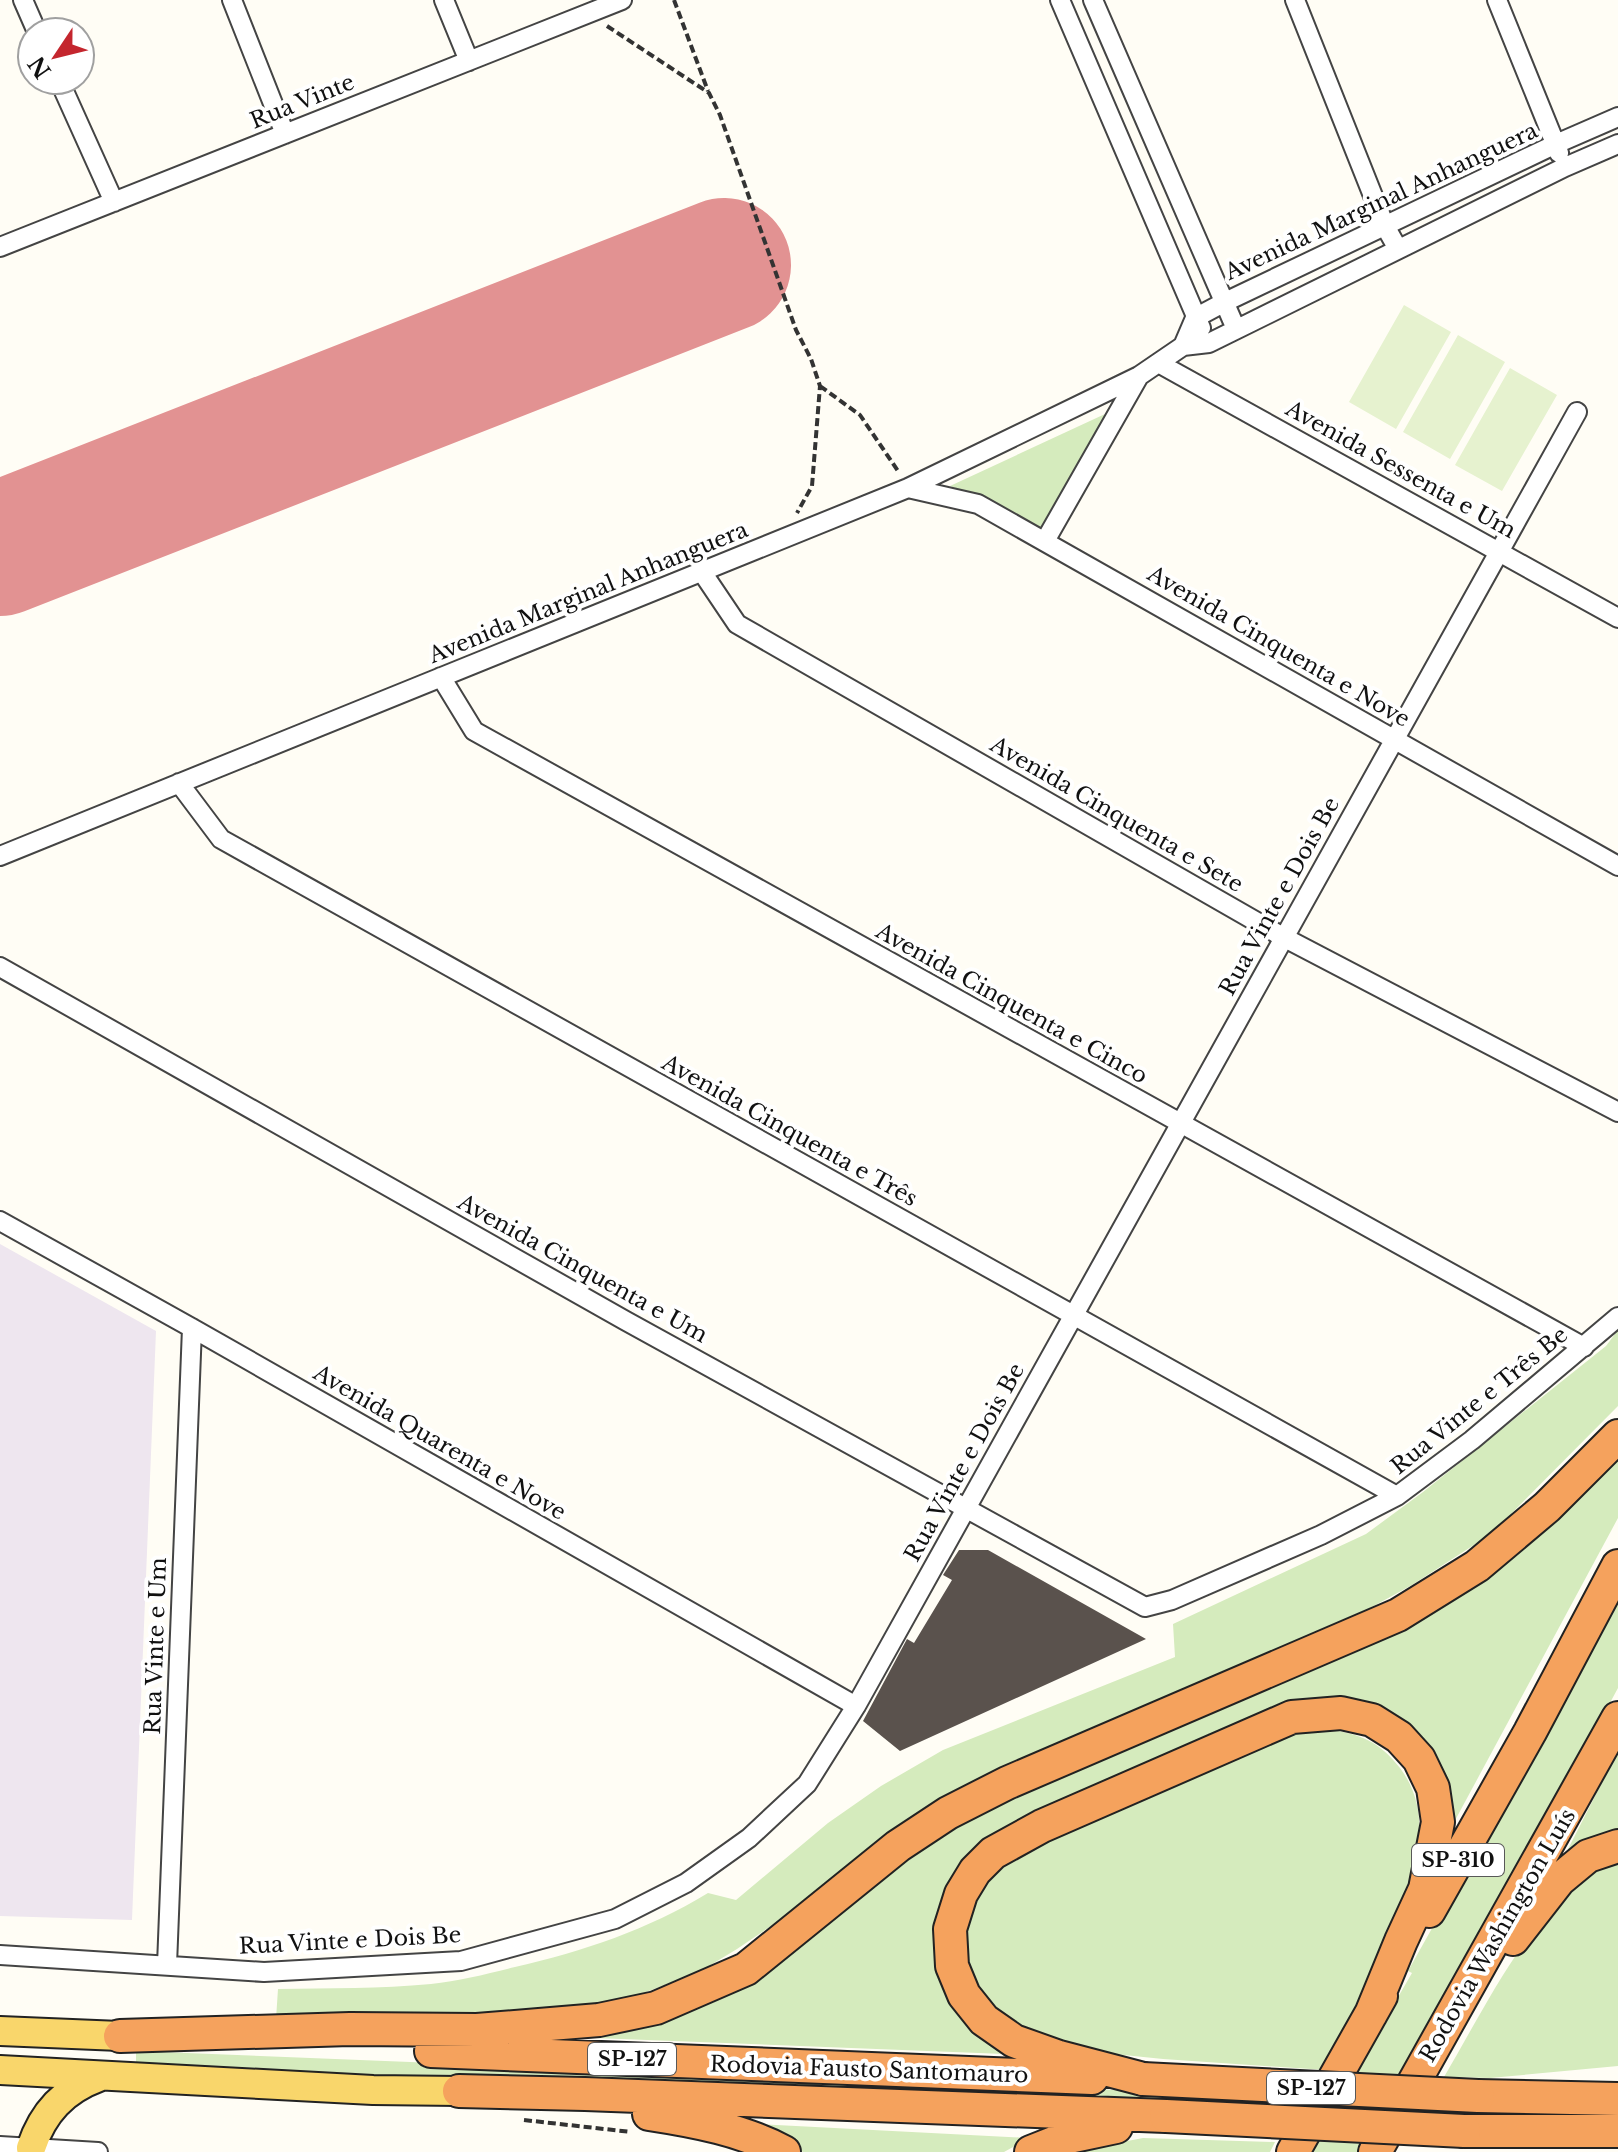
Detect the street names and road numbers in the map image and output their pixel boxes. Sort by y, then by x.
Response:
street label: Rua Vinte [246,68,358,135]
street label: Avenida Marginal Anhanguera [1220,117,1543,286]
street label: Avenida Sessenta e Um [1280,394,1521,544]
street label: Avenida Marginal Anhanguera [424,516,753,669]
street label: Avenida Cinquenta e Nove [1142,560,1415,733]
street label: Avenida Cinquenta e Sete [985,730,1248,898]
street label: Rua Vinte e Dois Be [1214,792,1345,1000]
street label: Avenida Cinquenta e Cinco [870,917,1152,1089]
street label: Avenida Cinquenta e Três [656,1048,922,1212]
street label: Avenida Cinquenta e Um [452,1188,713,1349]
street label: Rua Vinte e Três Be [1386,1321,1573,1480]
street label: Avenida Quarenta e Nove [308,1358,571,1526]
street label: Rua Vinte e Dois Be [899,1358,1030,1566]
street label: Rua Vinte e Um [139,1557,172,1735]
street label: Rodovia Washington Luís [1414,1804,1581,2067]
road number: SP-310 [1412,1844,1504,1876]
street label: Rua Vinte e Dois Be [238,1921,462,1960]
road number: SP-127 [588,2043,676,2075]
street label: Rodovia Fausto Santomauro [709,2050,1029,2089]
road number: SP-127 [1267,2072,1355,2104]

